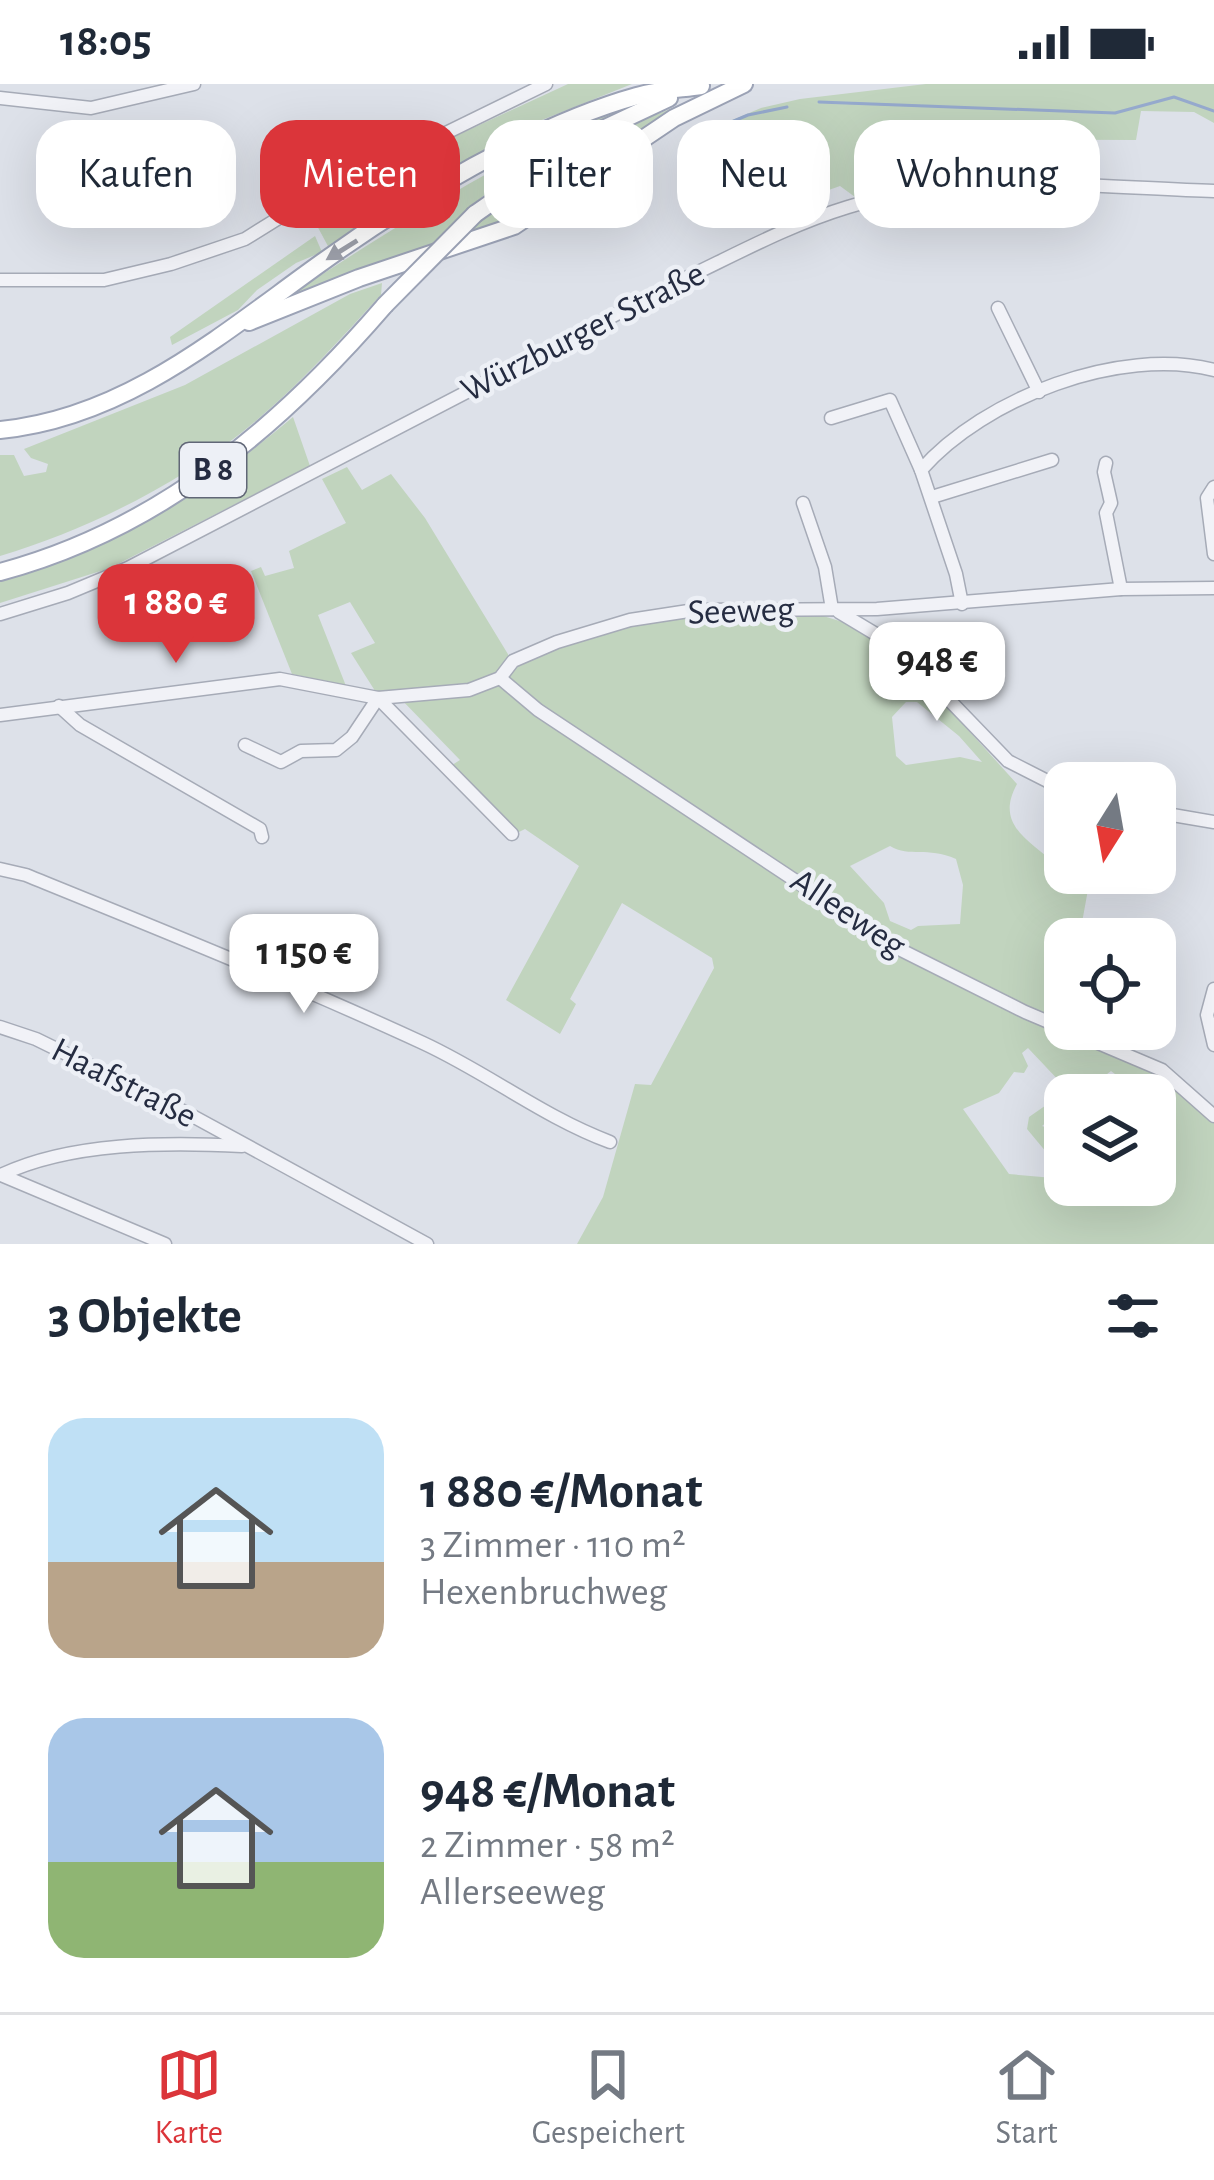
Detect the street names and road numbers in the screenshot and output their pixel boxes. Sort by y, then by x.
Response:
street label: Würzburger Straße [456,255,710,409]
road number: B 8 [180,443,246,497]
street label: Seeweg [687,591,796,631]
street label: Alleeweg [784,862,912,964]
street label: Haafstraße [46,1031,202,1135]

